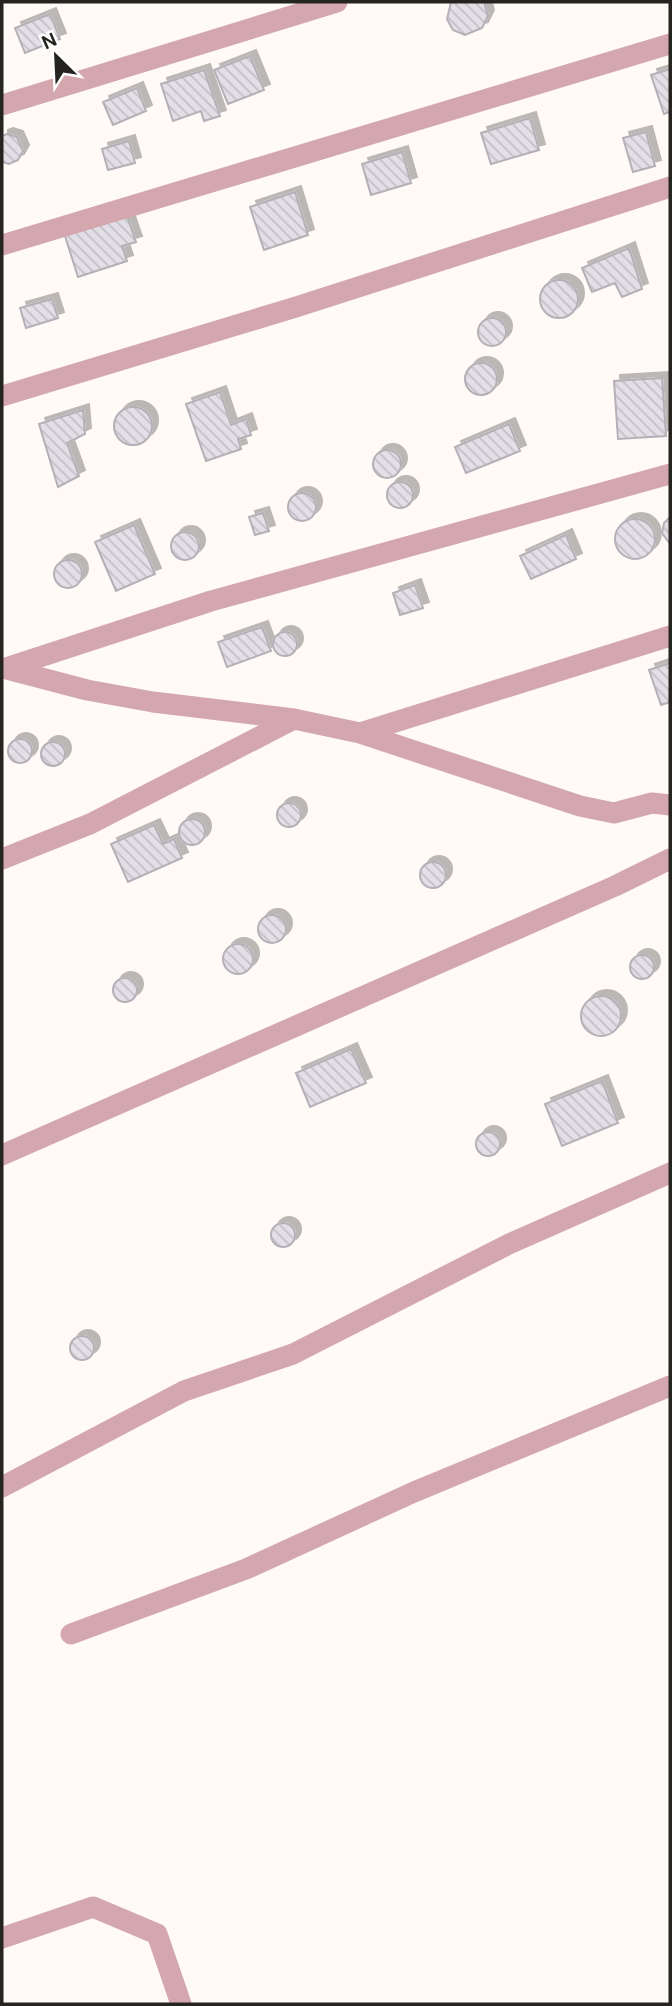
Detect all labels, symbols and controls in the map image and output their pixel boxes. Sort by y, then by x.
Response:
north arrow [21,21,91,91]
text: N [38,27,61,55]

